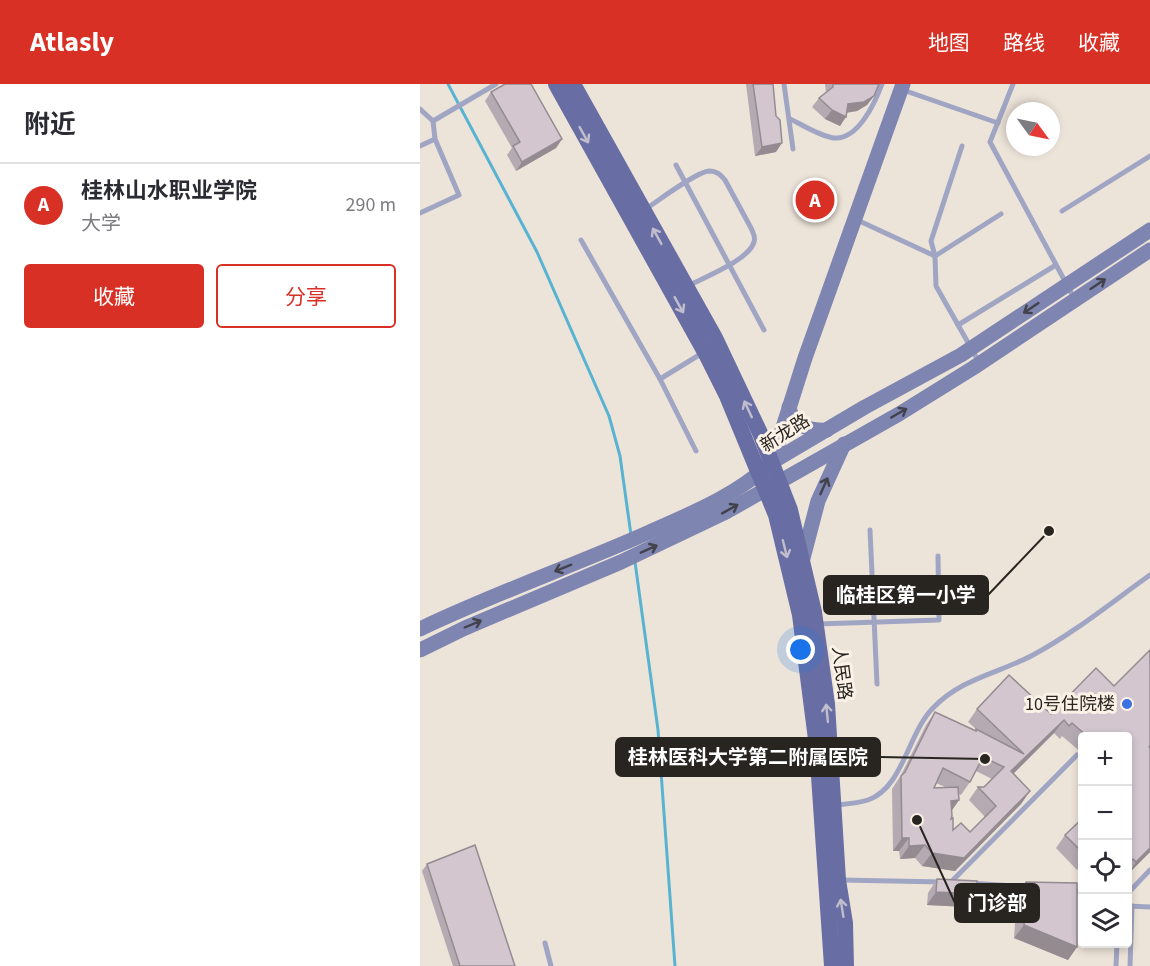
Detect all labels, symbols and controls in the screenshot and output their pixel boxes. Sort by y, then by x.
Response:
text: Atlasly [30,22,114,62]
text: 地图 [928,28,970,58]
text: 路线 [1003,28,1045,58]
text: 收藏 [1078,28,1120,58]
north arrow [1006,102,1060,156]
text: 附近 [24,106,76,143]
one-way arrow [578,126,590,143]
text: 桂林山水职业学院 [81,175,257,207]
pin: A [796,178,834,222]
text: A [38,191,49,219]
text: 290 m [346,191,396,219]
text: 大学 [81,210,121,238]
one-way arrow [651,228,663,245]
button: 收藏 [24,264,204,328]
button: 分享 [216,264,396,328]
one-way arrow [1089,278,1106,290]
one-way arrow [673,296,685,313]
one-way arrow [1022,301,1039,314]
one-way arrow [742,400,754,418]
one-way arrow [890,407,907,419]
street label: 新龙路 [756,409,815,458]
one-way arrow [820,477,831,495]
one-way arrow [721,503,738,515]
one-way arrow [779,539,791,558]
one-way arrow [640,542,658,554]
one-way arrow [554,563,573,574]
callout: 临桂区第一小学 [824,576,988,614]
text: 临桂区第一小学 [836,582,976,610]
one-way arrow [463,618,481,629]
your location [786,635,815,664]
street label: 人民路 [826,645,857,701]
place label: 10号住院楼 [1025,692,1115,717]
marker: 10号住院楼 [1120,697,1134,711]
one-way arrow [822,704,833,724]
map controls [1078,732,1132,948]
button: + [1078,732,1132,786]
callout: 桂林医科大学第二附属医院 [616,738,880,776]
text: 桂林医科大学第二附属医院 [628,744,868,772]
button: − [1078,786,1132,840]
button: locate [1078,840,1132,894]
callout: 门诊部 [955,884,1039,922]
text: 门诊部 [967,890,1027,918]
button: layers [1078,894,1132,948]
one-way arrow [837,898,848,918]

